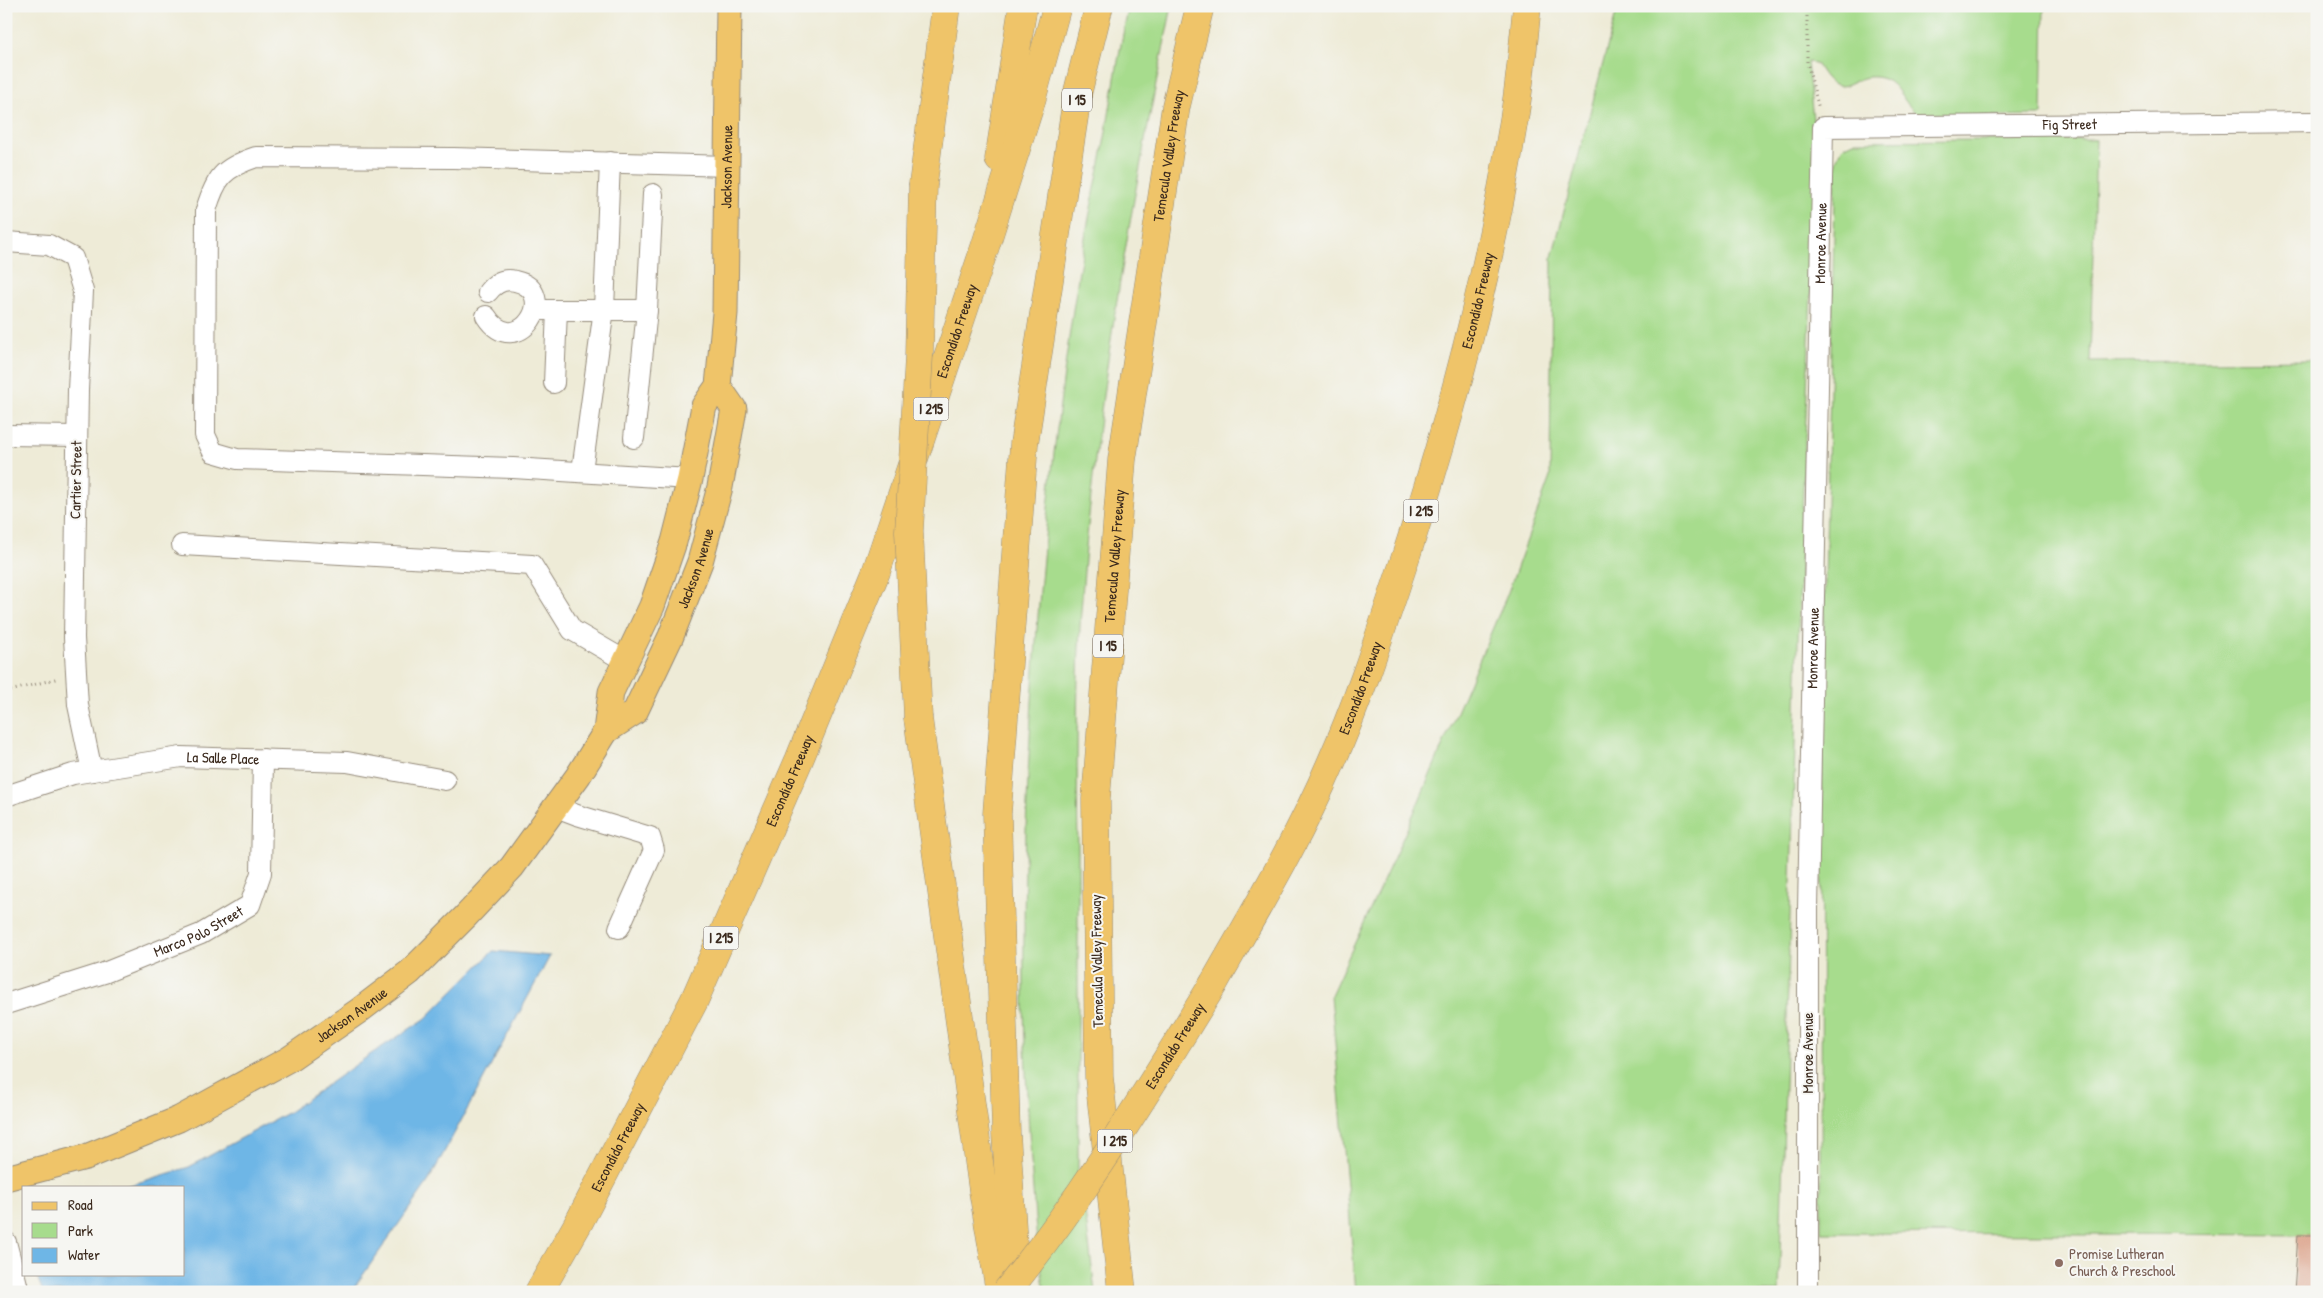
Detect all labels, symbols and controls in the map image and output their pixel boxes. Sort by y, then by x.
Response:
street label: Temecula Valley Freeway [1147,87,1190,223]
road number: I 15 [1062,88,1092,112]
street label: Fig Street [2042,113,2098,135]
street label: Jackson Avenue [715,125,737,209]
street label: Monroe Avenue [1809,202,1832,284]
street label: Escondido Freeway [1456,250,1499,351]
street label: Escondido Freeway [931,281,982,381]
road number: I 215 [914,398,948,420]
street label: Cartier Street [64,440,87,519]
street label: Temecula Valley Freeway [1099,489,1130,623]
road number: I 215 [1404,500,1438,522]
street label: Jackson Avenue [672,526,719,611]
street label: Monroe Avenue [1801,607,1824,689]
road number: I 15 [1093,634,1123,658]
street label: Escondido Freeway [1333,638,1387,738]
street label: Escondido Freeway [760,731,818,830]
street label: La Salle Place [187,746,260,769]
street label: Temecula Valley Freeway [1085,894,1108,1028]
street label: Marco Polo Street [150,900,248,962]
road number: I 215 [704,926,738,950]
street label: Jackson Avenue [311,982,392,1048]
street label: Escondido Freeway [1140,998,1209,1093]
street label: Monroe Avenue [1797,1012,1818,1094]
street label: Escondido Freeway [586,1098,649,1195]
road number: I 215 [1098,1130,1132,1152]
legend [22,1186,185,1276]
text: Road [68,1194,93,1215]
text: Park [68,1220,93,1241]
place label: Promise Lutheran Church & Preschool [2069,1243,2175,1281]
text: Water [68,1244,100,1265]
marker: Promise Lutheran Church & Preschool [2053,1257,2065,1269]

